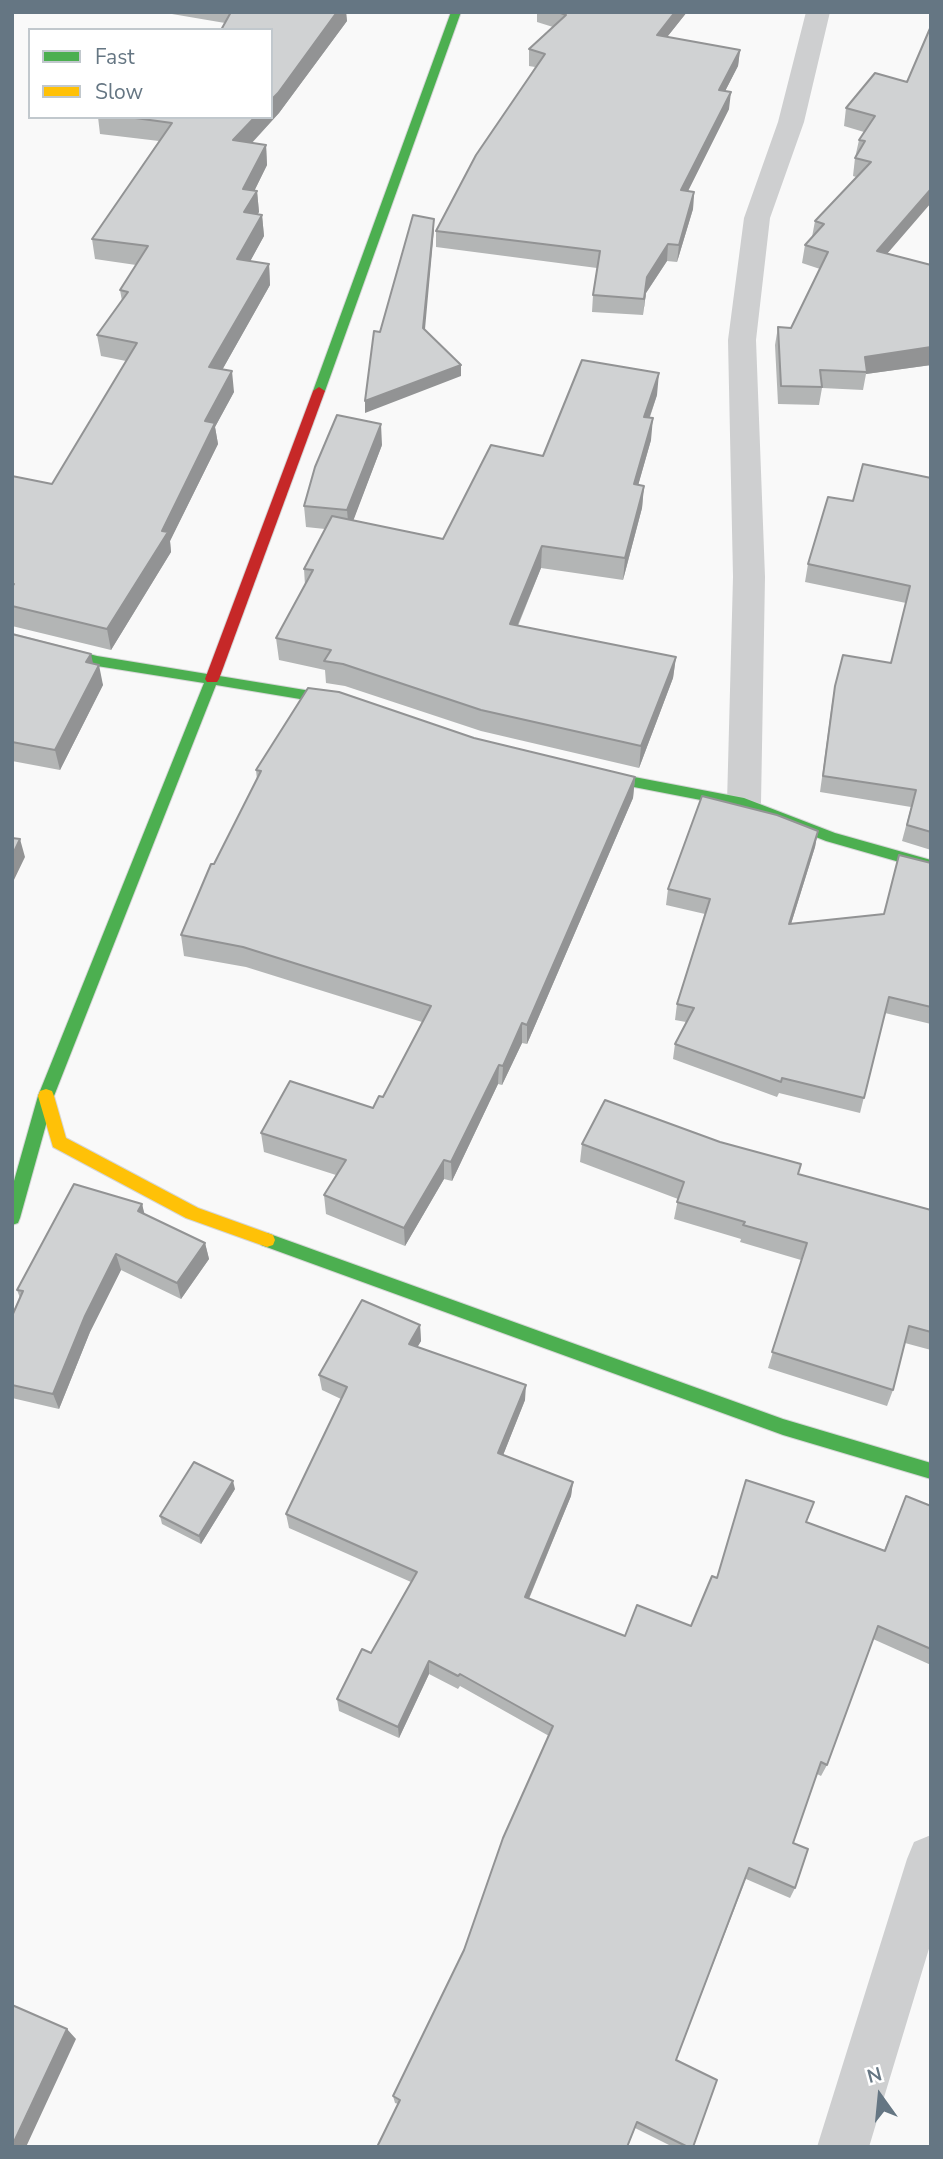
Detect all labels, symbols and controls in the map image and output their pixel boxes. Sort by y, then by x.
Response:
legend [28,28,273,119]
text: Fast [95,43,135,71]
text: Slow [95,78,143,106]
north arrow [845,2061,915,2131]
text: N [864,2061,885,2090]

